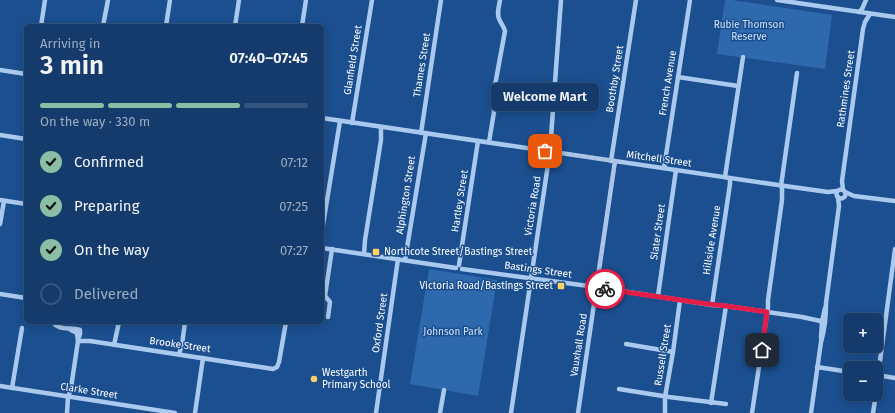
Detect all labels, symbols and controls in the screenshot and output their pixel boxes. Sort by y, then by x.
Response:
park label: Rubie Thomson Reserve [714,19,784,43]
street label: Glanfield Street [342,24,364,96]
street label: Thames Street [411,32,433,98]
text: Arriving in [40,36,100,51]
street label: Boothby Street [604,44,626,113]
text: 07:40–07:45 [229,49,308,67]
street label: Rathmines Street [835,49,857,128]
text: 3 min [40,50,104,81]
street label: French Avenue [657,50,679,116]
callout: Welcome Mart [491,83,599,111]
text: Welcome Mart [503,89,587,104]
text: On the way · 330 m [40,114,150,129]
pin [528,134,562,168]
icon: bag [534,140,556,162]
street label: Mitchell Street [626,148,693,170]
icon: check [40,151,62,173]
text: Confirmed [74,153,144,171]
text: 07:12 [281,155,308,170]
street label: Alphington Street [394,155,418,235]
street label: Hartley Street [449,169,471,233]
street label: Victoria Road [522,175,544,237]
icon: check [40,195,62,217]
text: Preparing [74,197,139,215]
text: 07:25 [279,199,308,214]
street label: Slater Street [648,203,668,261]
street label: Hillside Avenue [701,204,723,276]
icon: check [40,239,62,261]
text: On the way [74,241,149,259]
text: 07:27 [280,243,308,258]
place label: Northcote Street/Bastings Street [384,246,533,258]
marker: Northcote Street/Bastings Street [371,247,381,257]
street label: Bastings Street [504,259,573,281]
courier [585,269,625,309]
icon: bike [594,278,616,300]
place label: Victoria Road/Bastings Street [420,280,553,292]
marker: Victoria Road/Bastings Street [556,281,566,291]
text: Delivered [74,285,138,303]
street label: Oxford Street [370,292,390,354]
street label: Vauxhall Road [568,312,590,378]
map controls [843,313,883,401]
button: + [843,313,883,353]
street label: Russell Street [652,323,674,387]
park label: Johnson Park [423,326,484,338]
pin [745,333,779,367]
street label: Brooke Street [149,335,212,355]
icon: home [751,339,773,361]
button: − [843,361,883,401]
place label: Westgarth Primary School [322,367,390,391]
marker: Westgarth Primary School [309,374,319,384]
street label: Clarke Street [59,381,119,402]

